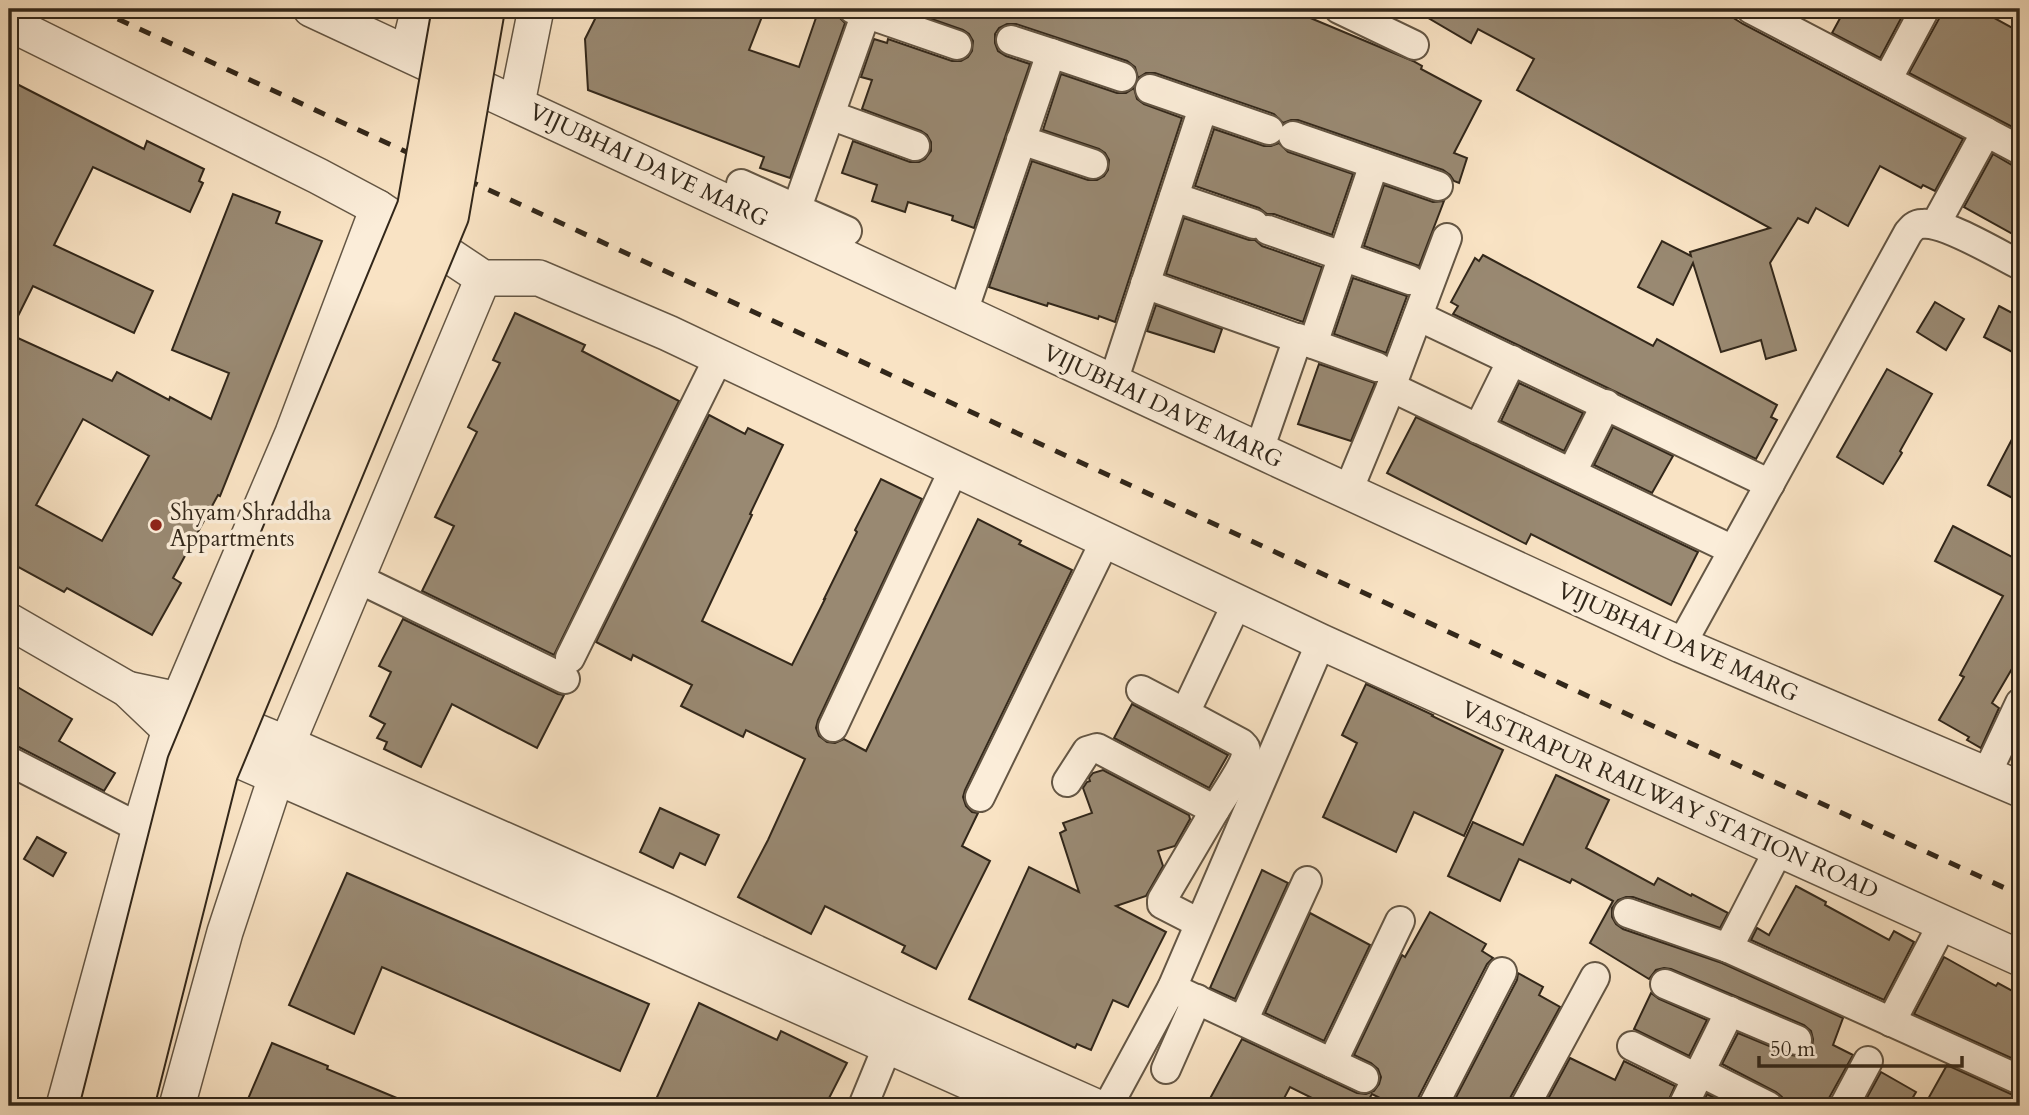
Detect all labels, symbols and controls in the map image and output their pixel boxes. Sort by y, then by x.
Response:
street label: VIJUBHAI DAVE MARG [524,96,774,234]
street label: VIJUBHAI DAVE MARG [1038,337,1288,475]
place label: Shyam Shraddha Appartments [170,497,331,554]
marker: Shyam Shraddha Appartments [148,517,164,533]
street label: VIJUBHAI DAVE MARG [1552,575,1804,709]
street label: VASTRAPUR RAILWAY STATION ROAD [1456,694,1884,906]
scale bar [1759,1024,1962,1068]
text: 50 m [1770,1035,1815,1064]

